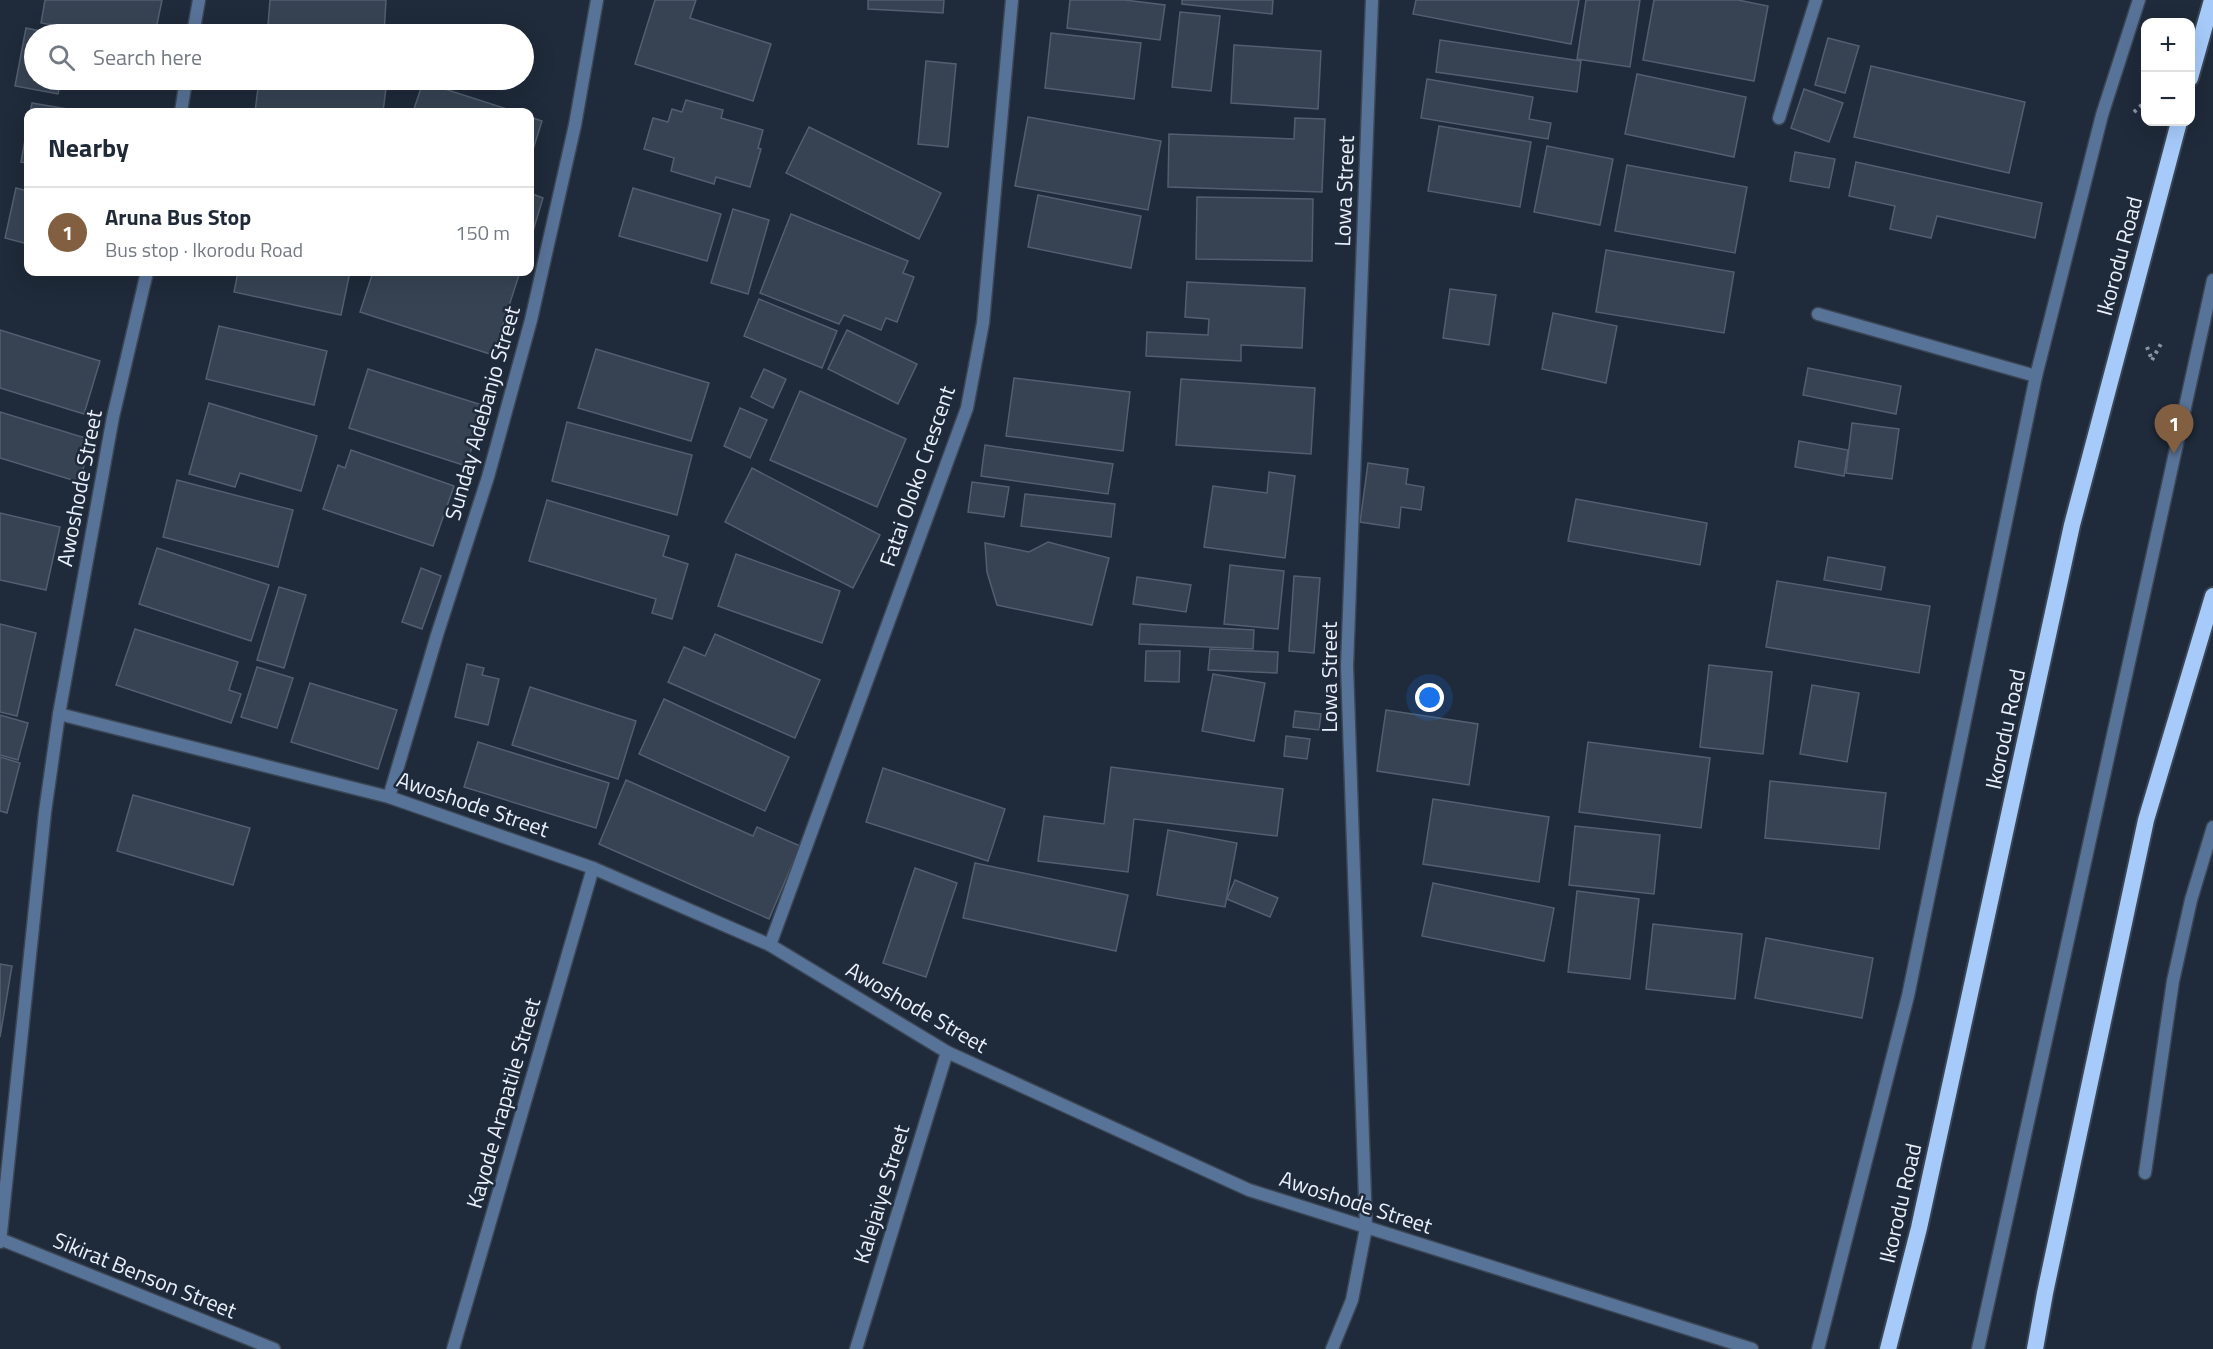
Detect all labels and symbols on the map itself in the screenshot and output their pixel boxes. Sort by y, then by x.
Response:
street label: Lowa Street [1325,135,1363,247]
street label: Ikorodu Road [2087,193,2151,319]
street label: Sunday Adebanjo Street [435,302,529,524]
street label: Fatai Oloko Crescent [870,381,964,571]
pin: 1 [2154,404,2194,454]
street label: Awoshode Street [47,406,111,569]
street label: Lowa Street [1312,621,1346,733]
street label: Ikorodu Road [1976,666,2034,792]
your location [1415,683,1444,712]
street label: Awoshode Street [392,762,554,846]
street label: Awoshode Street [840,953,995,1062]
street label: Kayode Arapatile Street [457,993,549,1212]
street label: Kalejaiye Street [844,1120,918,1268]
street label: Ikorodu Road [1870,1140,1930,1266]
street label: Awoshode Street [1275,1161,1437,1243]
street label: Sikirat Benson Street [48,1223,242,1327]

